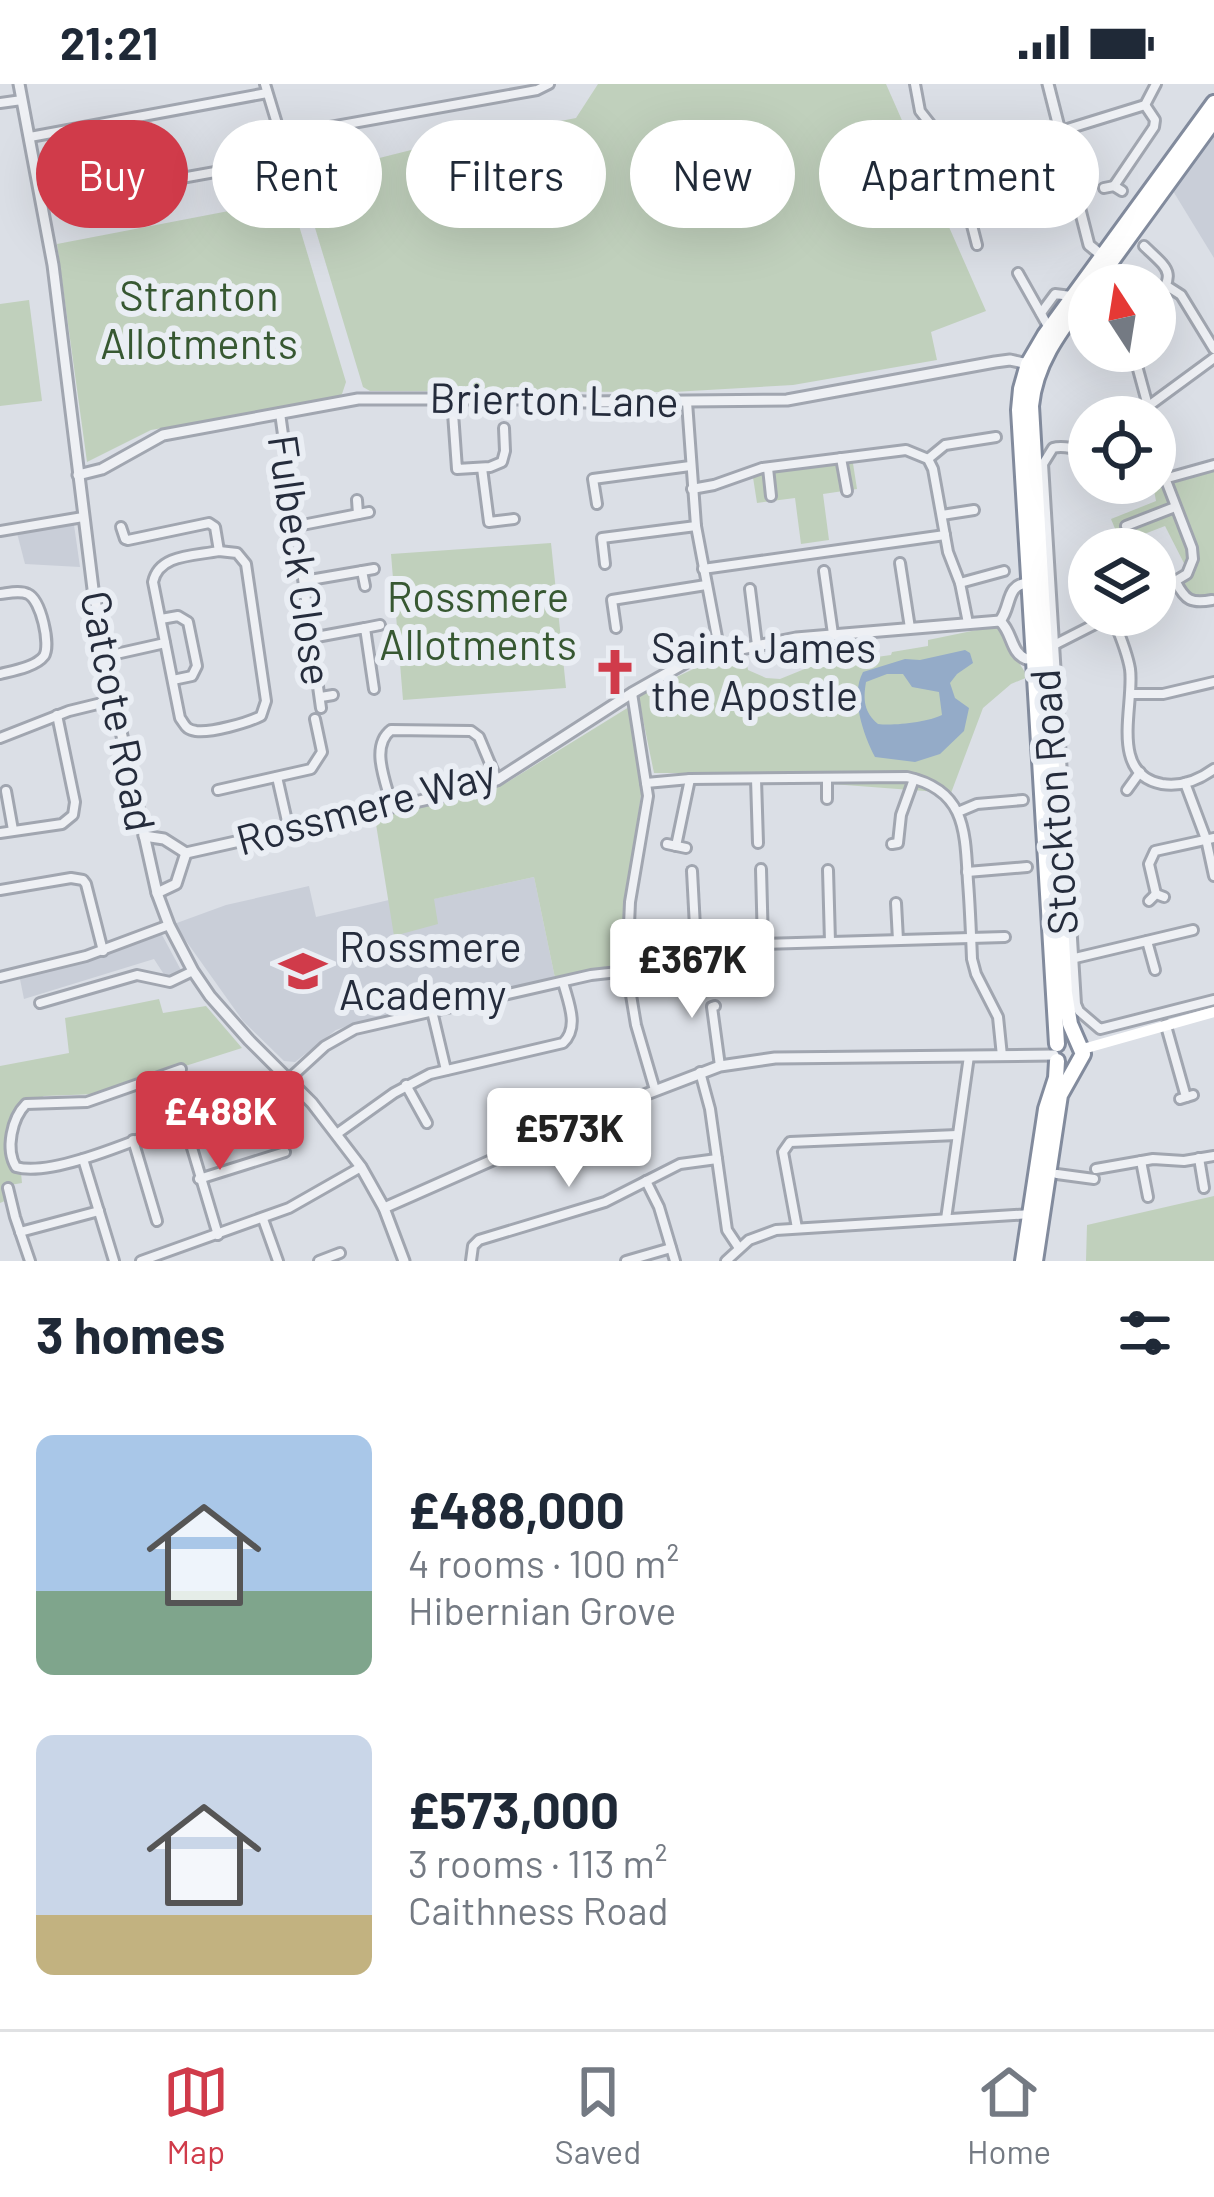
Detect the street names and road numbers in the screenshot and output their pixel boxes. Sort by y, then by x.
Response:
street label: Brierton Lane [429,371,679,425]
street label: Fulbeck Close [260,431,344,688]
street label: Catcote Road [72,586,168,835]
street label: Stockton Road [1018,668,1086,937]
street label: Rossmere Way [230,746,501,865]

